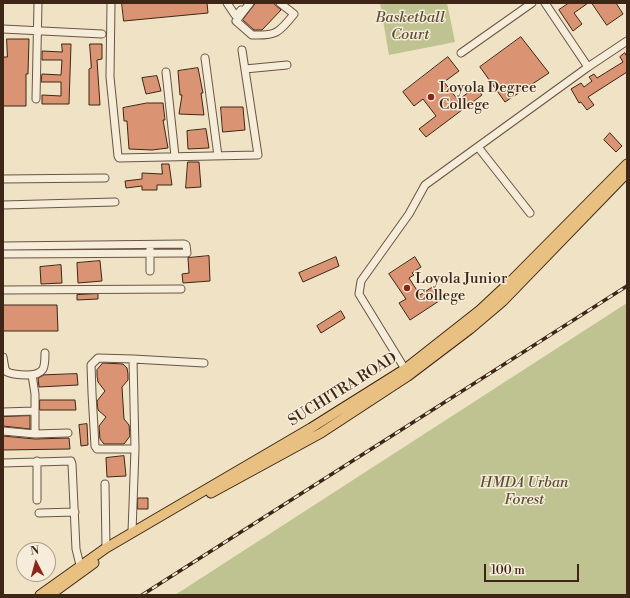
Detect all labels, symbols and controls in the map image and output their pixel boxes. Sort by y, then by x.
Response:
park label: Basketball Court [375,9,445,44]
place label: Loyola Degree College [439,79,536,114]
marker: Loyola Degree College [426,92,436,102]
place label: Loyola Junior College [415,270,507,305]
marker: Loyola Junior College [402,283,412,293]
street label: SUCHITRA ROAD [285,349,401,431]
park label: HMDA Urban Forest [480,474,568,509]
north arrow [16,542,56,582]
text: N [30,544,40,558]
scale bar [486,556,581,582]
text: 100 m [491,563,525,578]

